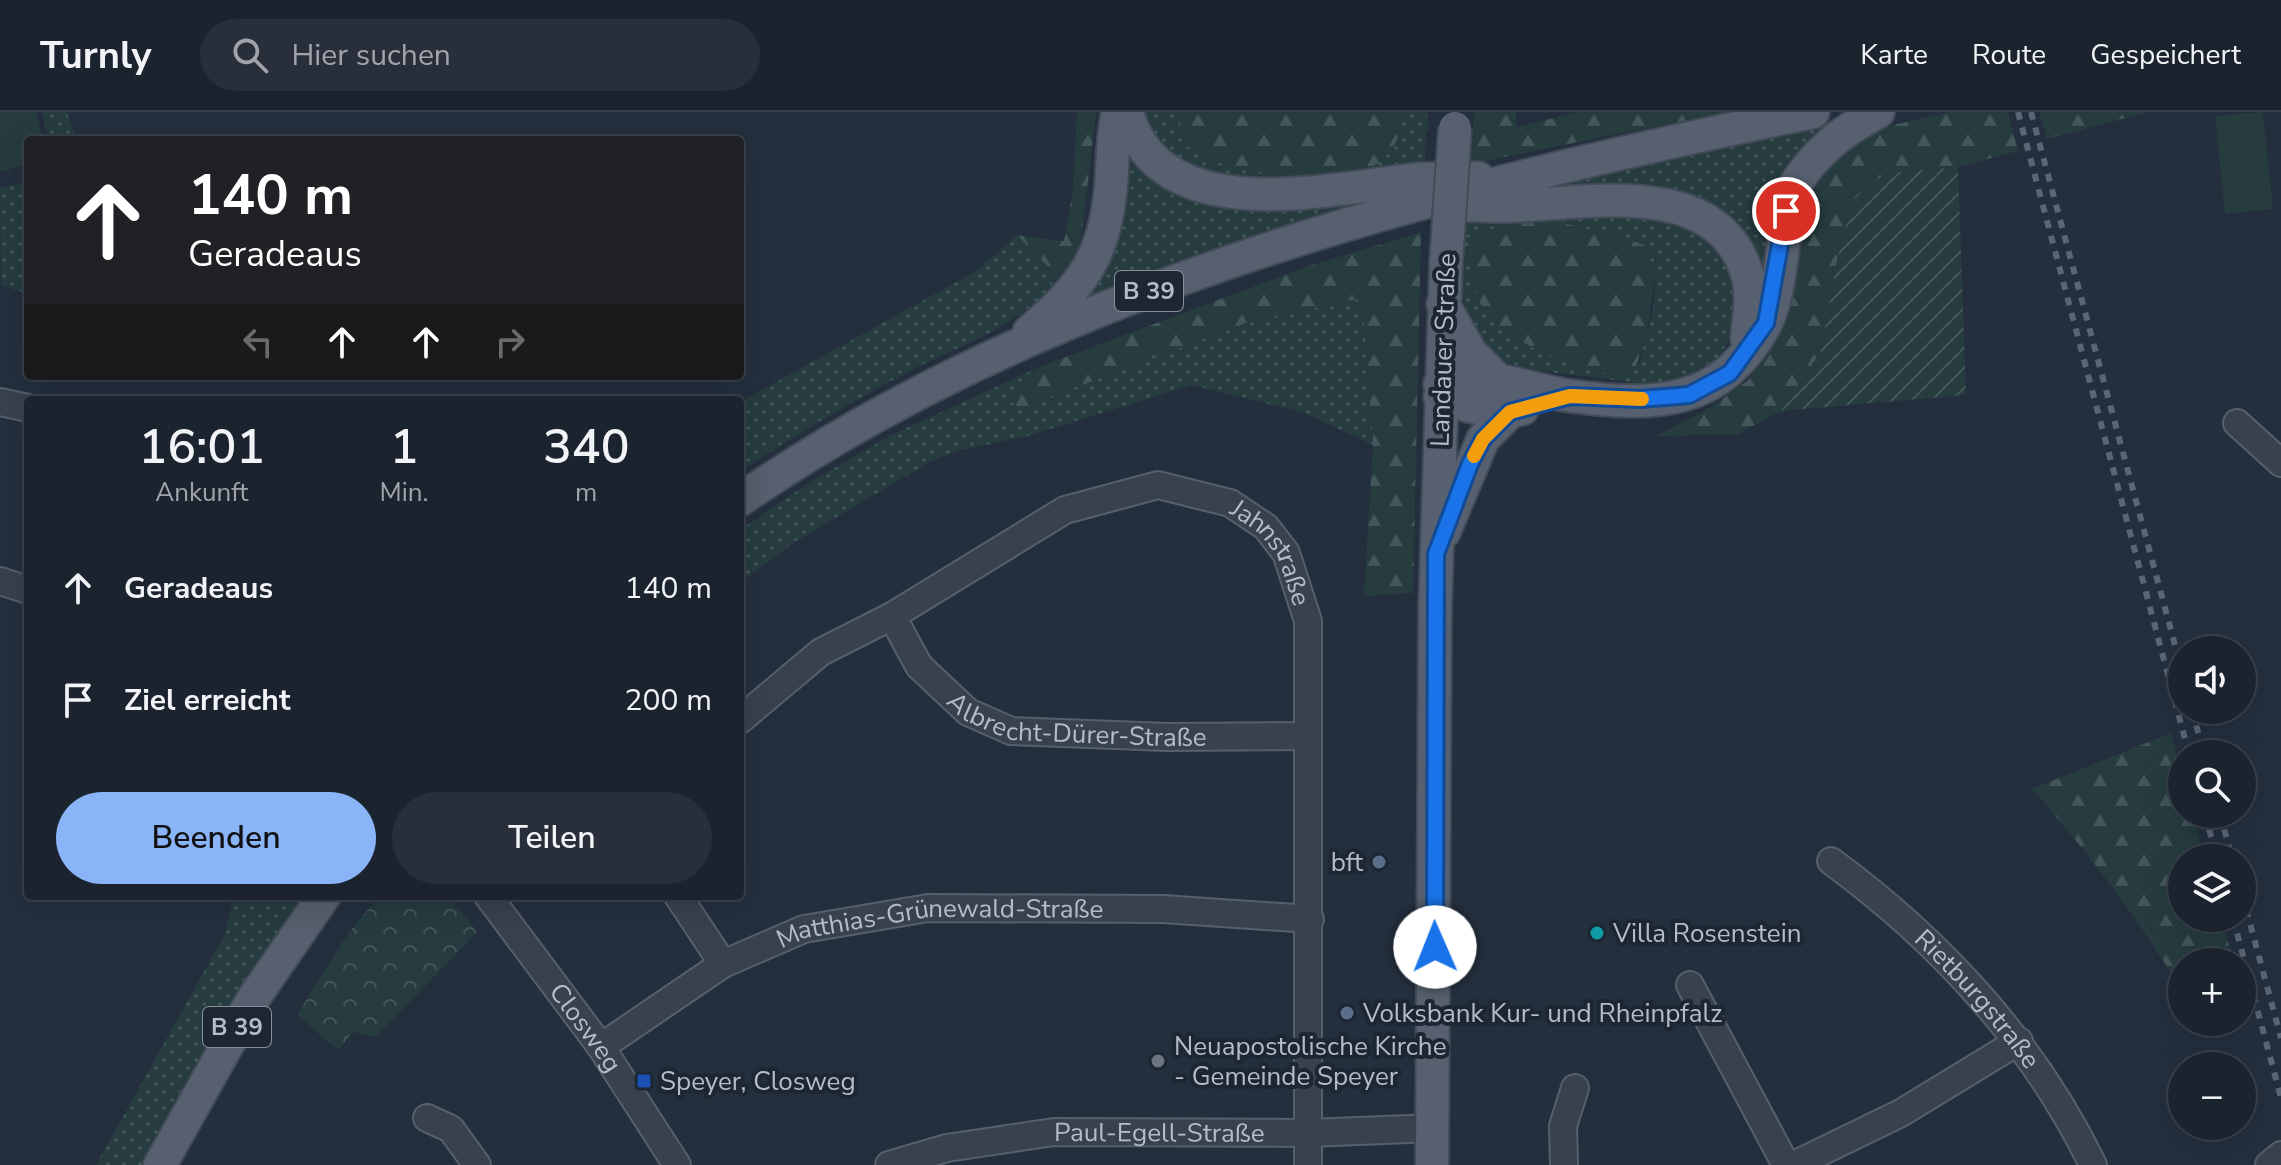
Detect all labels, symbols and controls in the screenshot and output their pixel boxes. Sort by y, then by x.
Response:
search box [200,19,760,91]
text: Turnly [40,30,152,81]
icon: search [228,33,272,77]
text: Hier suchen [292,35,451,76]
text: Karte [1860,36,1928,74]
text: Route [1972,36,2046,74]
text: Gespeichert [2090,36,2241,74]
text: 140 m [188,157,353,234]
icon: ahead [56,168,160,272]
pin [1752,177,1820,245]
icon: arrive [1764,189,1808,233]
text: Geradeaus [188,230,362,279]
street label: Landauer Straße [1423,253,1464,447]
road number: B 39 [1115,271,1183,311]
icon: left [236,320,280,364]
icon: ahead [320,320,364,364]
icon: ahead [404,320,448,364]
icon: right [488,320,532,364]
text: 16:01 [139,414,265,480]
text: 1 [390,414,418,480]
text: 340 [543,414,629,480]
text: Ankunft [155,475,248,510]
text: Min. [380,475,429,510]
text: m [575,475,597,510]
street label: Jahnstraße [1223,491,1319,610]
icon: ahead [56,566,100,610]
text: Geradeaus [124,568,273,609]
text: 140 m [625,568,712,609]
map controls [2168,636,2256,1140]
button: sound [2168,636,2256,724]
icon: arrive [56,678,100,722]
text: Ziel erreicht [124,680,290,721]
text: 200 m [625,680,712,721]
street label: Albrecht-Dürer-Straße [939,684,1207,755]
button: search [2168,740,2256,828]
button: Beenden [56,792,376,884]
button: Teilen [392,792,712,884]
button: layers [2168,844,2256,932]
place label: bft [1331,845,1364,880]
marker: bft [1370,853,1388,871]
street label: Matthias-Grünewald-Straße [771,891,1103,957]
position arrow [1393,905,1477,989]
place label: Villa Rosenstein [1612,916,1801,951]
street label: Rietburgstraße [1907,922,2048,1076]
marker: Villa Rosenstein [1588,924,1606,942]
button: + [2168,948,2256,1036]
street label: Closweg [541,976,630,1079]
place label: Volksbank Kur- und Rheinpfalz [1362,996,1722,1031]
marker: Volksbank Kur- und Rheinpfalz [1338,1004,1356,1022]
road number: B 39 [203,1007,271,1047]
place label: Neuapostolische Kirche - Gemeinde Speyer [1174,1029,1446,1094]
marker: Neuapostolische Kirche - Gemeinde Speyer [1149,1052,1167,1070]
button: − [2168,1052,2256,1140]
place label: Speyer, Closweg [660,1064,856,1099]
marker: Speyer, Closweg [635,1072,653,1090]
street label: Paul-Egell-Straße [1054,1115,1265,1151]

